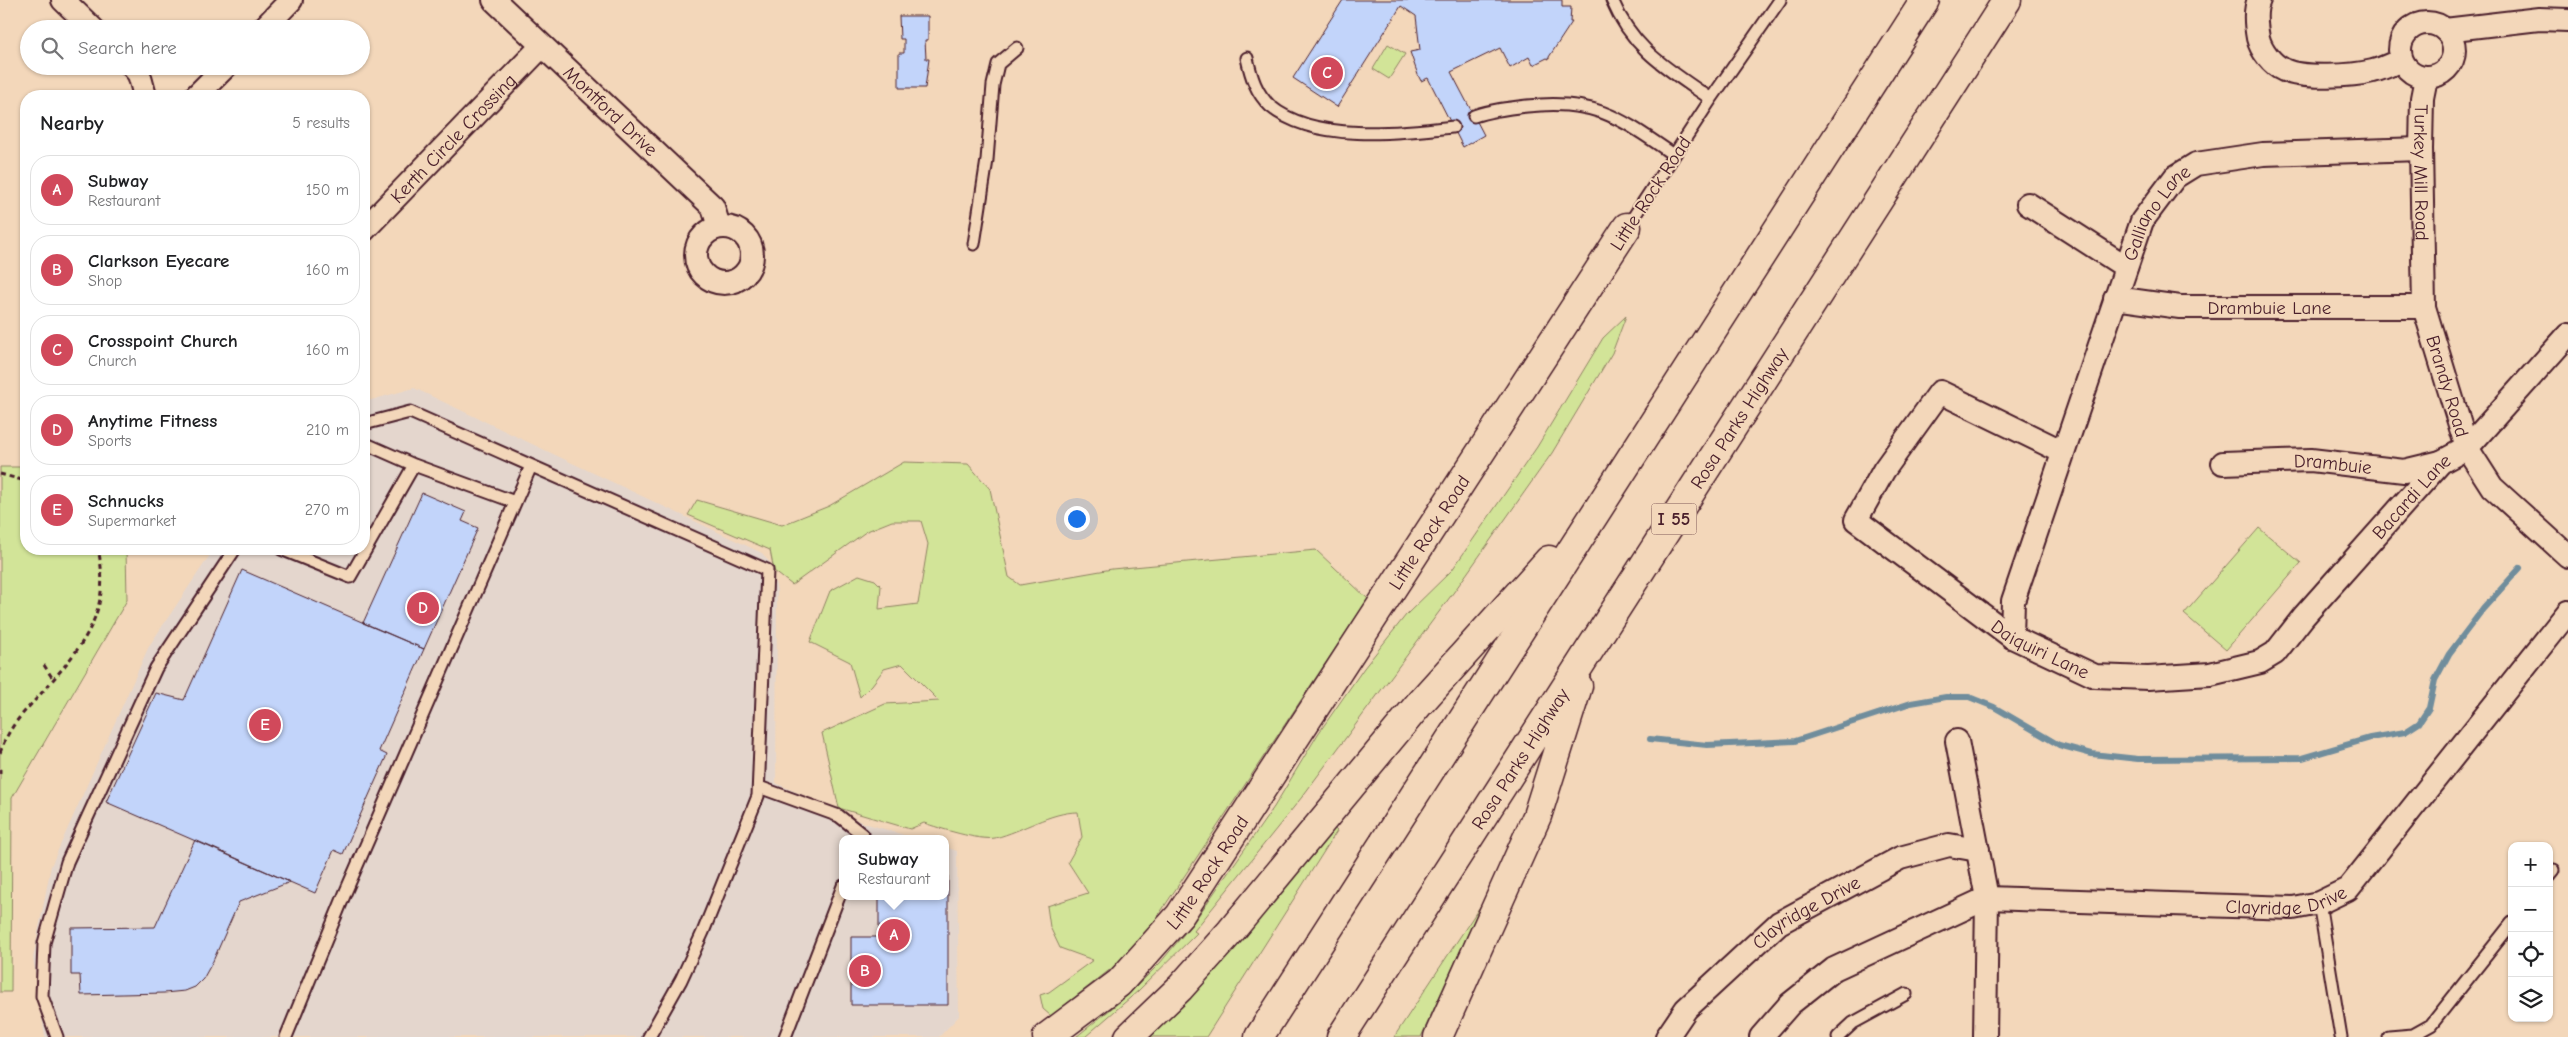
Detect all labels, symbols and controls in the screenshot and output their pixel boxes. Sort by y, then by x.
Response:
search box [20,20,370,75]
icon: search [38,34,66,62]
text: Search here [78,37,177,59]
pin: C [1311,54,1343,92]
street label: Montford Drive [559,62,662,161]
street label: Kerth Circle Crossing [386,69,521,208]
street label: Turkey Mill Road [2409,104,2433,241]
text: Nearby [40,111,104,135]
text: 5 results [292,114,350,132]
street label: Little Rock Road [1606,132,1696,255]
street label: Galliano Lane [2119,160,2195,264]
text: Subway [88,170,148,192]
text: A [53,181,61,199]
text: 150 m [306,181,349,199]
text: Restaurant [88,192,160,210]
text: Clarkson Eyecare [88,250,229,272]
text: B [52,261,62,279]
text: 160 m [306,261,349,279]
text: Shop [88,272,122,290]
street label: Drambuie Lane [2207,297,2331,319]
text: Crosspoint Church [88,330,238,352]
street label: Brandy Road [2421,333,2473,440]
text: C [52,341,62,359]
text: 160 m [306,341,349,359]
street label: Rosa Parks Highway [1686,343,1793,493]
text: Church [88,352,137,370]
text: Anytime Fitness [88,410,217,432]
text: D [52,421,62,439]
text: 210 m [306,421,349,439]
text: Sports [88,432,131,450]
street label: Bacardi Lane [2368,449,2454,544]
street label: Drambuie [2293,450,2373,479]
street label: Little Rock Road [1385,471,1475,594]
text: Schnucks [88,490,164,512]
text: E [52,501,62,519]
text: 270 m [305,501,349,519]
road number: I 55 [1652,504,1696,534]
your location [1064,506,1090,532]
text: Supermarket [88,512,176,530]
pin: D [407,589,439,627]
street label: Daiquiri Lane [1987,615,2093,684]
street label: Rosa Parks Highway [1467,684,1574,834]
pin: E [249,706,281,744]
street label: Little Rock Road [1162,812,1254,934]
popup [839,835,949,900]
map controls [2508,842,2553,1022]
button: + [2508,842,2553,887]
text: Subway [858,848,918,870]
text: Restaurant [858,870,930,888]
street label: Clayridge Drive [1748,872,1864,954]
street label: Clayridge Drive [2225,881,2350,920]
button: − [2508,887,2553,932]
pin: A [878,916,910,954]
button: locate [2508,932,2553,977]
pin: B [849,952,881,990]
button: layers [2508,977,2553,1022]

